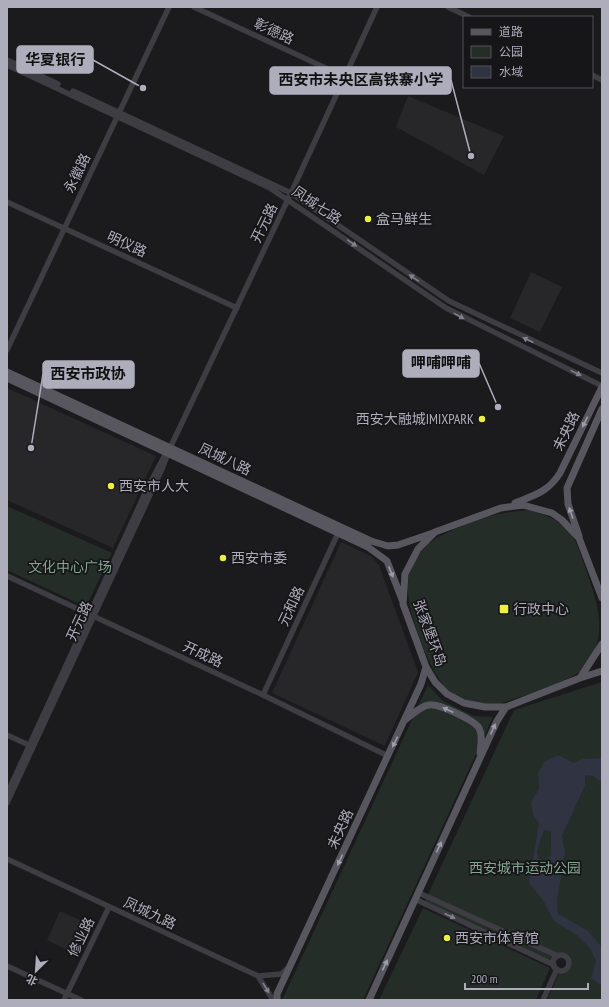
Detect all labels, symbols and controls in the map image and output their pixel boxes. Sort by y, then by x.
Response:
street label: 彰德路 [251,14,297,48]
legend [463,16,593,88]
text: 道路 [499,24,523,39]
text: 公园 [499,44,523,59]
callout: 华夏银行 [17,46,93,73]
text: 华夏银行 [25,50,85,69]
text: 水域 [499,64,523,79]
callout: 西安市未央区高铁寨小学 [270,67,451,94]
text: 西安市未央区高铁寨小学 [278,70,444,89]
street label: 永徽路 [60,150,94,196]
street label: 凤城七路 [289,182,345,228]
street label: 开元路 [247,200,281,246]
place label: 盒马鲜生 [376,210,432,228]
marker: 盒马鲜生 [363,214,373,224]
street label: 明仪路 [104,227,150,261]
one-way arrow [347,239,357,247]
one-way arrow [409,274,419,282]
one-way arrow [453,312,465,319]
one-way arrow [523,337,534,343]
callout: 呷哺呷哺 [403,350,479,377]
text: 呷哺呷哺 [411,353,471,372]
callout: 西安市政协 [43,361,134,388]
text: 西安市政协 [50,364,126,383]
one-way arrow [570,370,582,377]
street label: 未央路 [549,408,583,454]
place label: 西安大融城IMIXPARK [356,410,474,428]
marker: 西安大融城IMIXPARK [477,414,487,424]
one-way arrow [582,416,588,428]
street label: 凤城八路 [196,439,254,479]
place label: 西安市人大 [119,477,189,495]
marker: 西安市人大 [106,481,116,491]
one-way arrow [568,507,574,519]
place label: 西安市委 [231,549,287,567]
marker: 西安市委 [218,553,228,563]
park label: 文化中心广场 [28,558,112,576]
one-way arrow [388,566,394,578]
street label: 元和路 [274,583,308,629]
street label: 张家堡环岛 [410,597,450,669]
street label: 开元路 [62,598,96,644]
place label: 行政中心 [513,600,569,618]
marker: 行政中心 [498,603,510,615]
street label: 开成路 [180,637,226,671]
one-way arrow [442,707,454,713]
one-way arrow [490,723,496,734]
one-way arrow [392,736,398,747]
street label: 未央路 [323,806,357,852]
one-way arrow [436,841,442,853]
one-way arrow [337,854,343,865]
park label: 西安城市运动公园 [469,859,581,877]
street label: 凤城九路 [121,893,179,933]
one-way arrow [444,913,456,919]
street label: 修业路 [64,914,98,960]
place label: 西安市体育馆 [455,929,539,947]
marker: 西安市体育馆 [442,933,452,943]
north arrow [16,951,56,991]
one-way arrow [382,959,388,970]
scale bar [465,965,588,991]
text: 北 [24,971,40,989]
text: 200 m [471,971,498,986]
one-way arrow [262,982,269,994]

